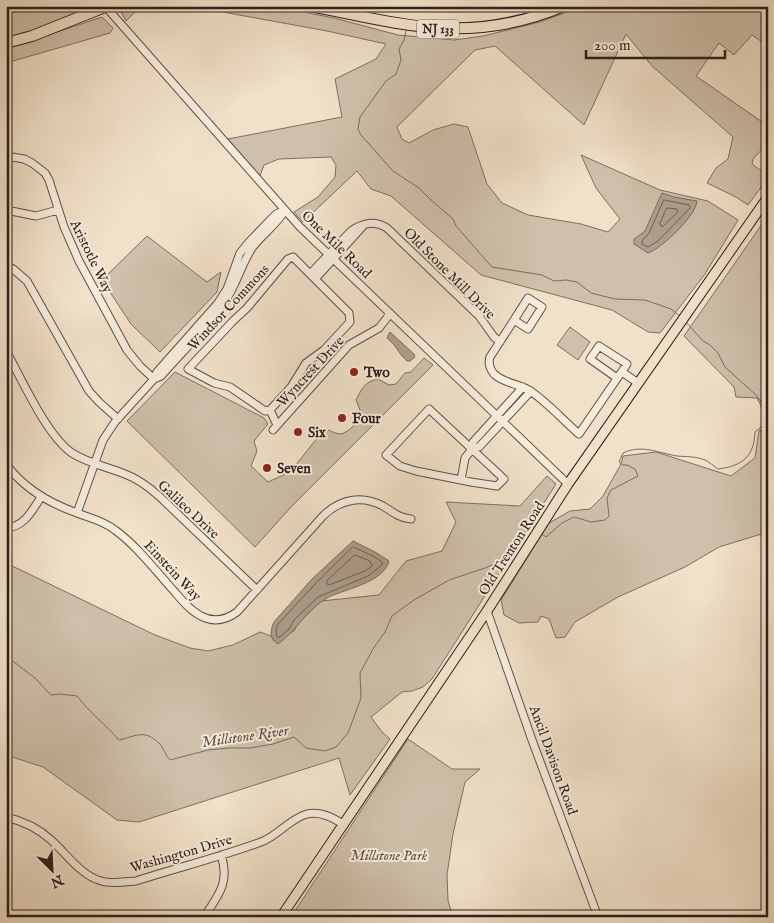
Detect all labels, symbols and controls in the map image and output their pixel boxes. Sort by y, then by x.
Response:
road number: NJ 133 [417,20,459,38]
scale bar [586,28,725,60]
text: 200 m [594,36,631,55]
street label: One Mile Road [298,207,375,283]
street label: Aristotle Way [65,216,117,296]
street label: Old Stone Mill Drive [400,224,499,324]
street label: Windsor Commons [184,261,273,355]
street label: Wyncrest Drive [273,332,349,411]
place label: Two [363,364,390,382]
marker: Two [348,366,360,378]
place label: Four [352,410,382,428]
marker: Four [336,412,348,424]
place label: Six [308,424,326,442]
marker: Six [292,426,304,438]
place label: Seven [277,460,311,478]
marker: Seven [261,462,273,474]
street label: Galileo Drive [154,476,223,543]
street label: Old Trenton Road [475,498,549,599]
street label: Einstein Way [140,537,205,605]
street label: Ancil Davison Road [525,702,581,818]
water label: Millstone River [200,721,291,752]
street label: Washington Drive [128,831,235,877]
north arrow [28,846,78,896]
park label: Millstone Park [351,847,428,865]
text: N [48,870,67,892]

